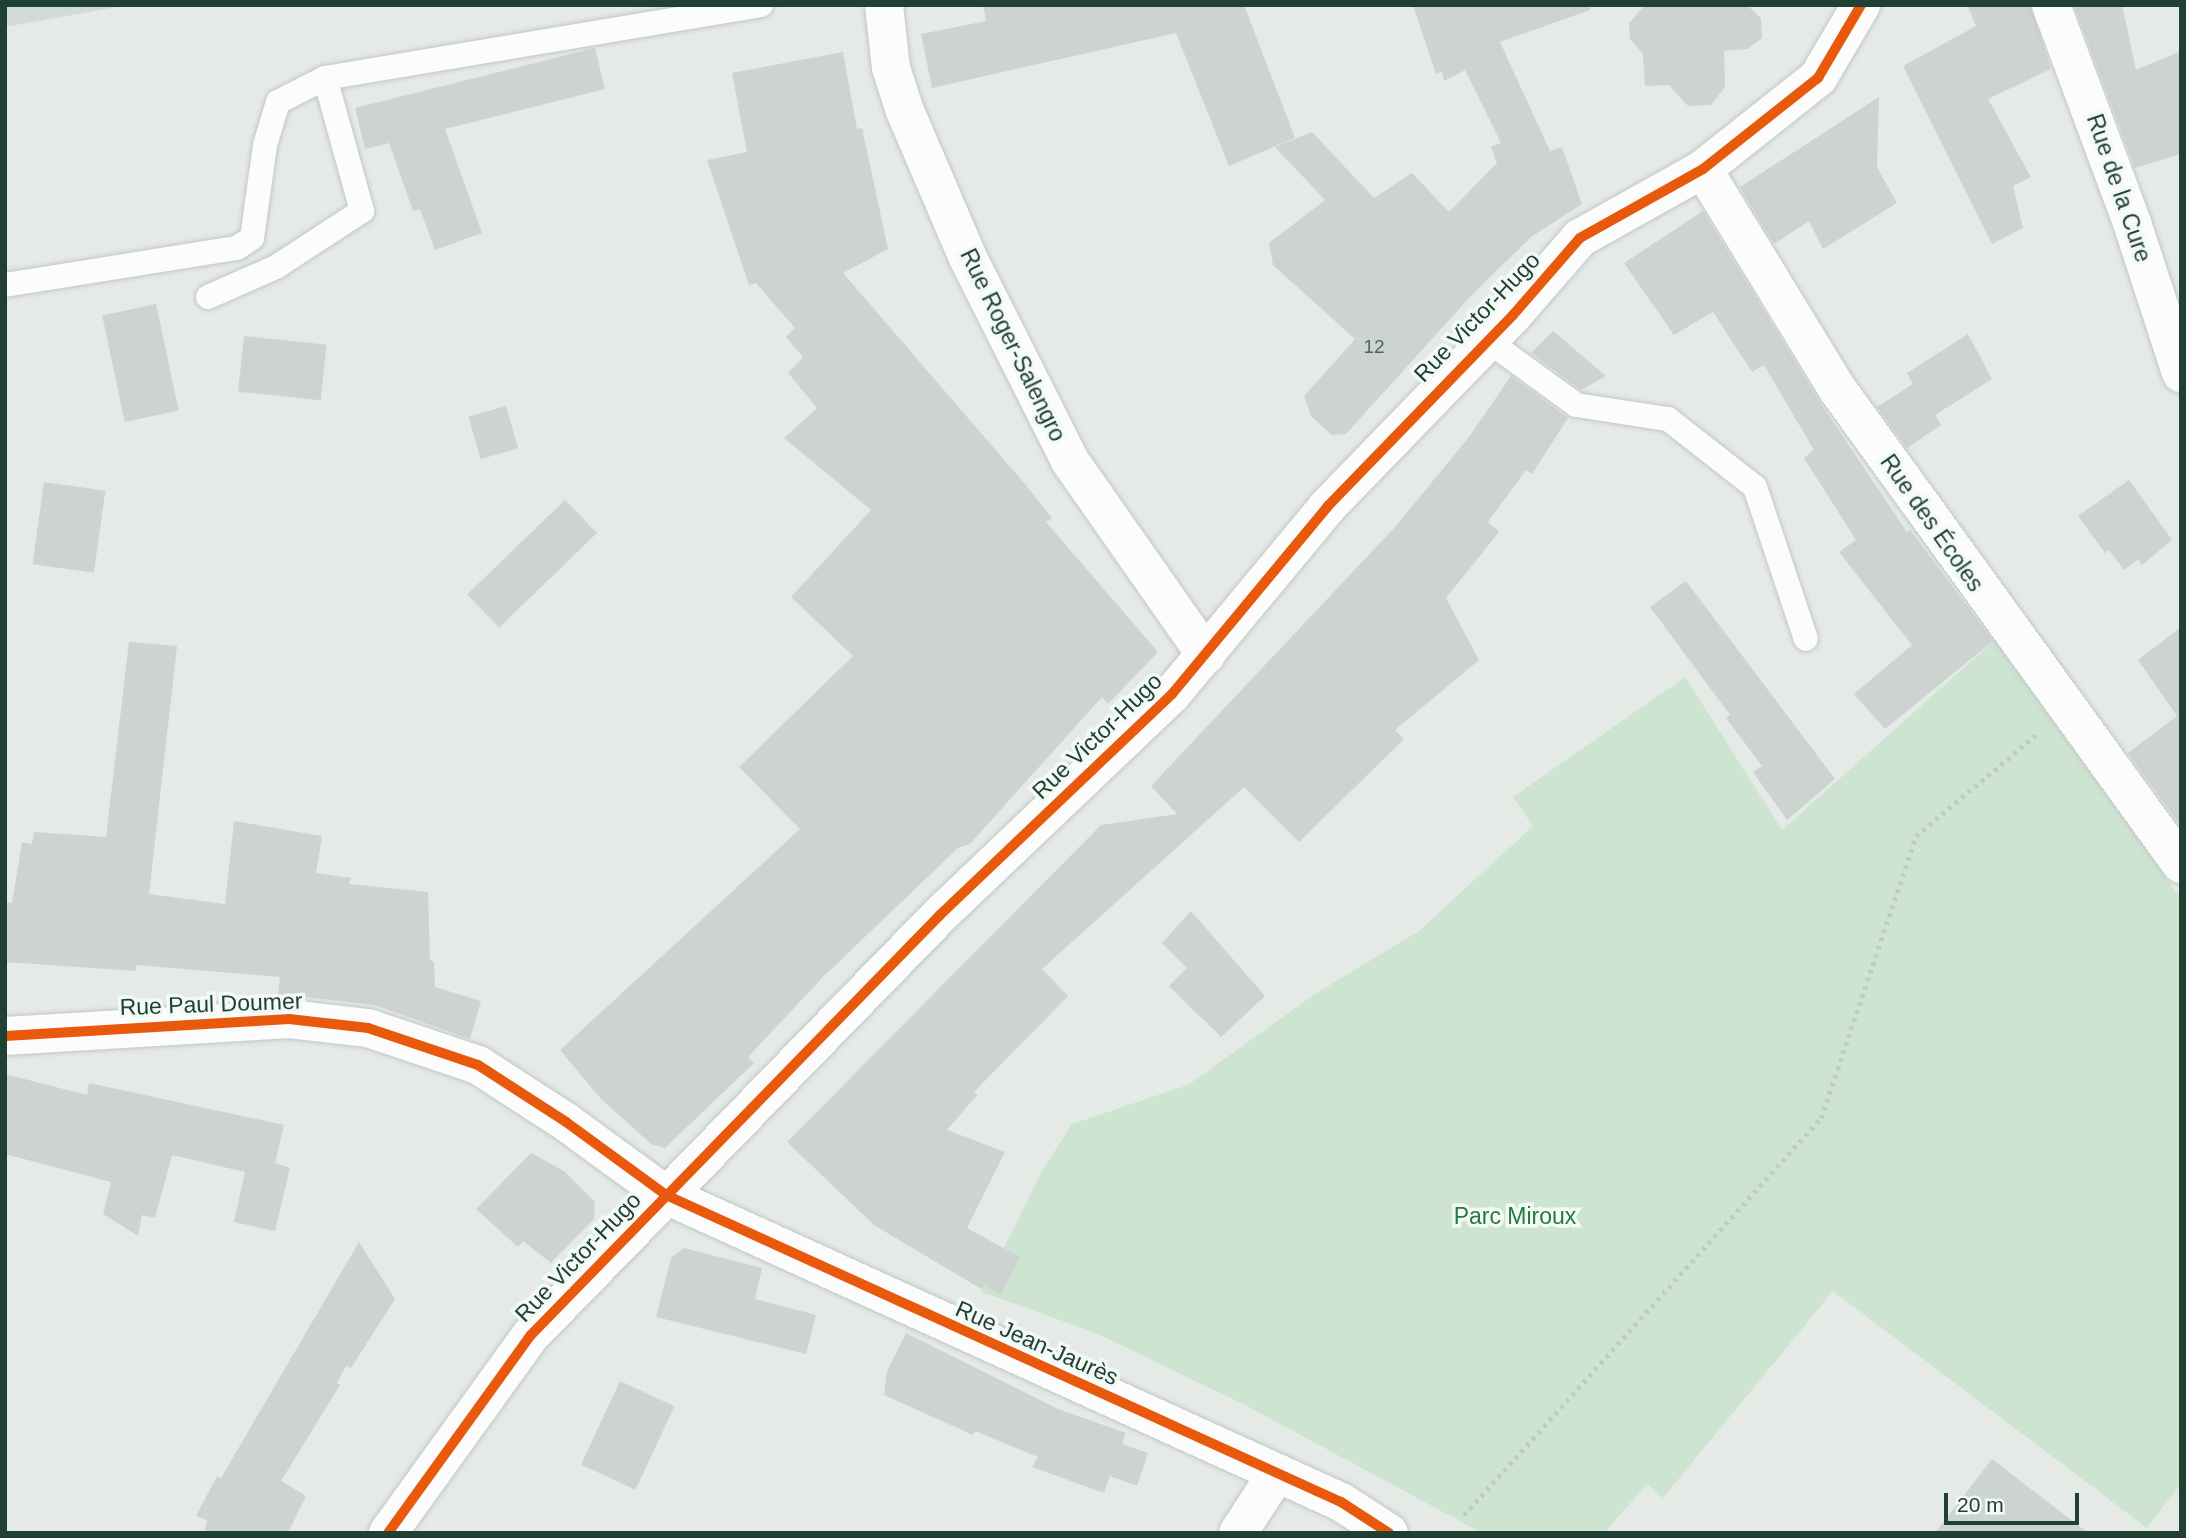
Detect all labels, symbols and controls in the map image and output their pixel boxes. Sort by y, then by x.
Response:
street label: Rue de la Cure [2081,110,2157,266]
street label: Rue Roger-Salengro [954,244,1072,446]
street label: Rue Victor-Hugo [1408,246,1546,388]
house number: 12 [1363,336,1385,358]
street label: Rue des Écoles [1874,449,1990,597]
street label: Rue Victor-Hugo [1026,667,1168,805]
street label: Rue Paul Doumer [119,987,303,1021]
street label: Rue Victor-Hugo [509,1186,647,1328]
park label: Parc Miroux [1454,1202,1576,1230]
street label: Rue Jean-Jaurès [951,1295,1123,1391]
scale bar [1948,1478,2083,1522]
text: 20 m [1957,1493,2004,1516]

